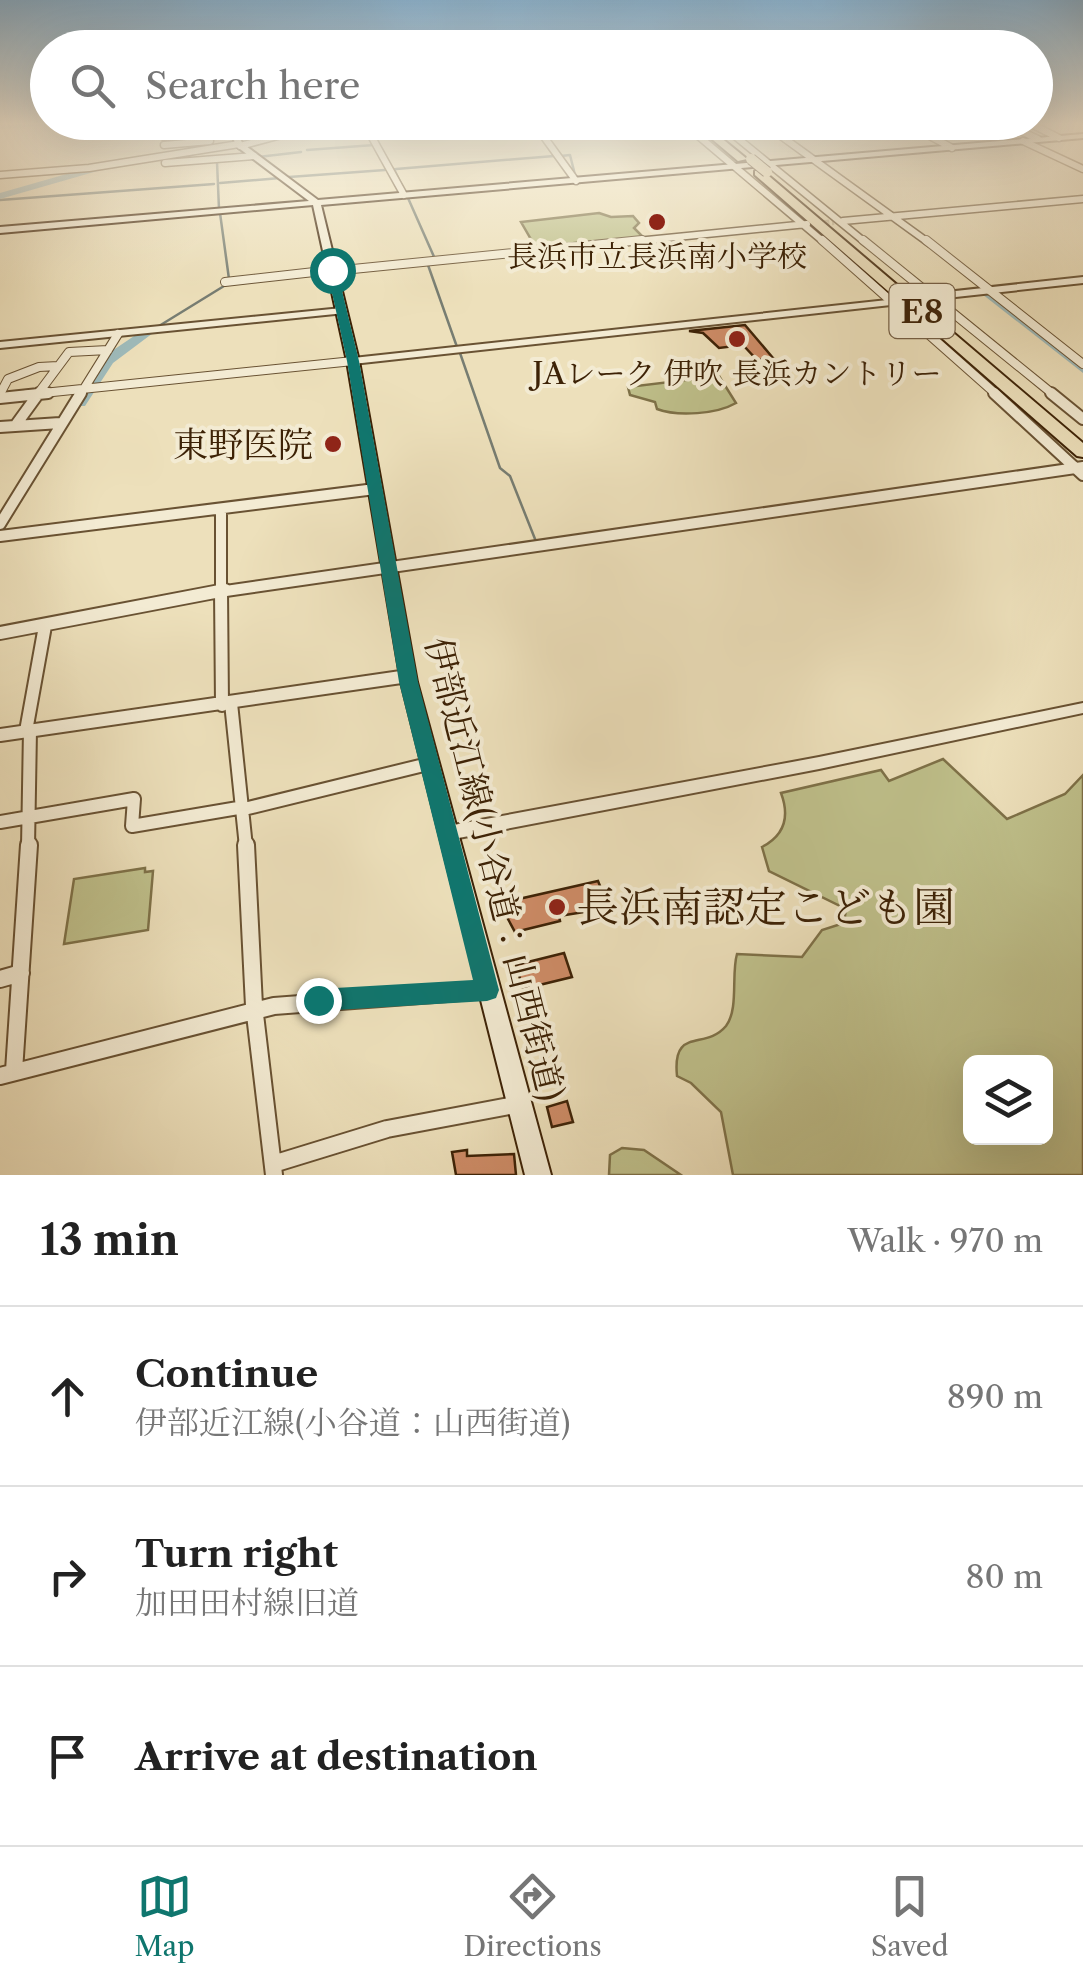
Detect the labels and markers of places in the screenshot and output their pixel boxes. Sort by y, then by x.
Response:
marker: 長浜市立長浜南小学校 [646,211,668,233]
place label: 長浜市立長浜南小学校 [507,238,807,275]
marker: JAレーク 伊吹 長浜カントリー [726,328,748,350]
place label: JAレーク 伊吹 長浜カントリー [529,355,941,392]
place label: 東野医院 [173,423,313,466]
marker: 東野医院 [322,433,344,455]
place label: 長浜南認定こども園 [577,881,955,933]
marker: 長浜南認定こども園 [546,896,568,918]

